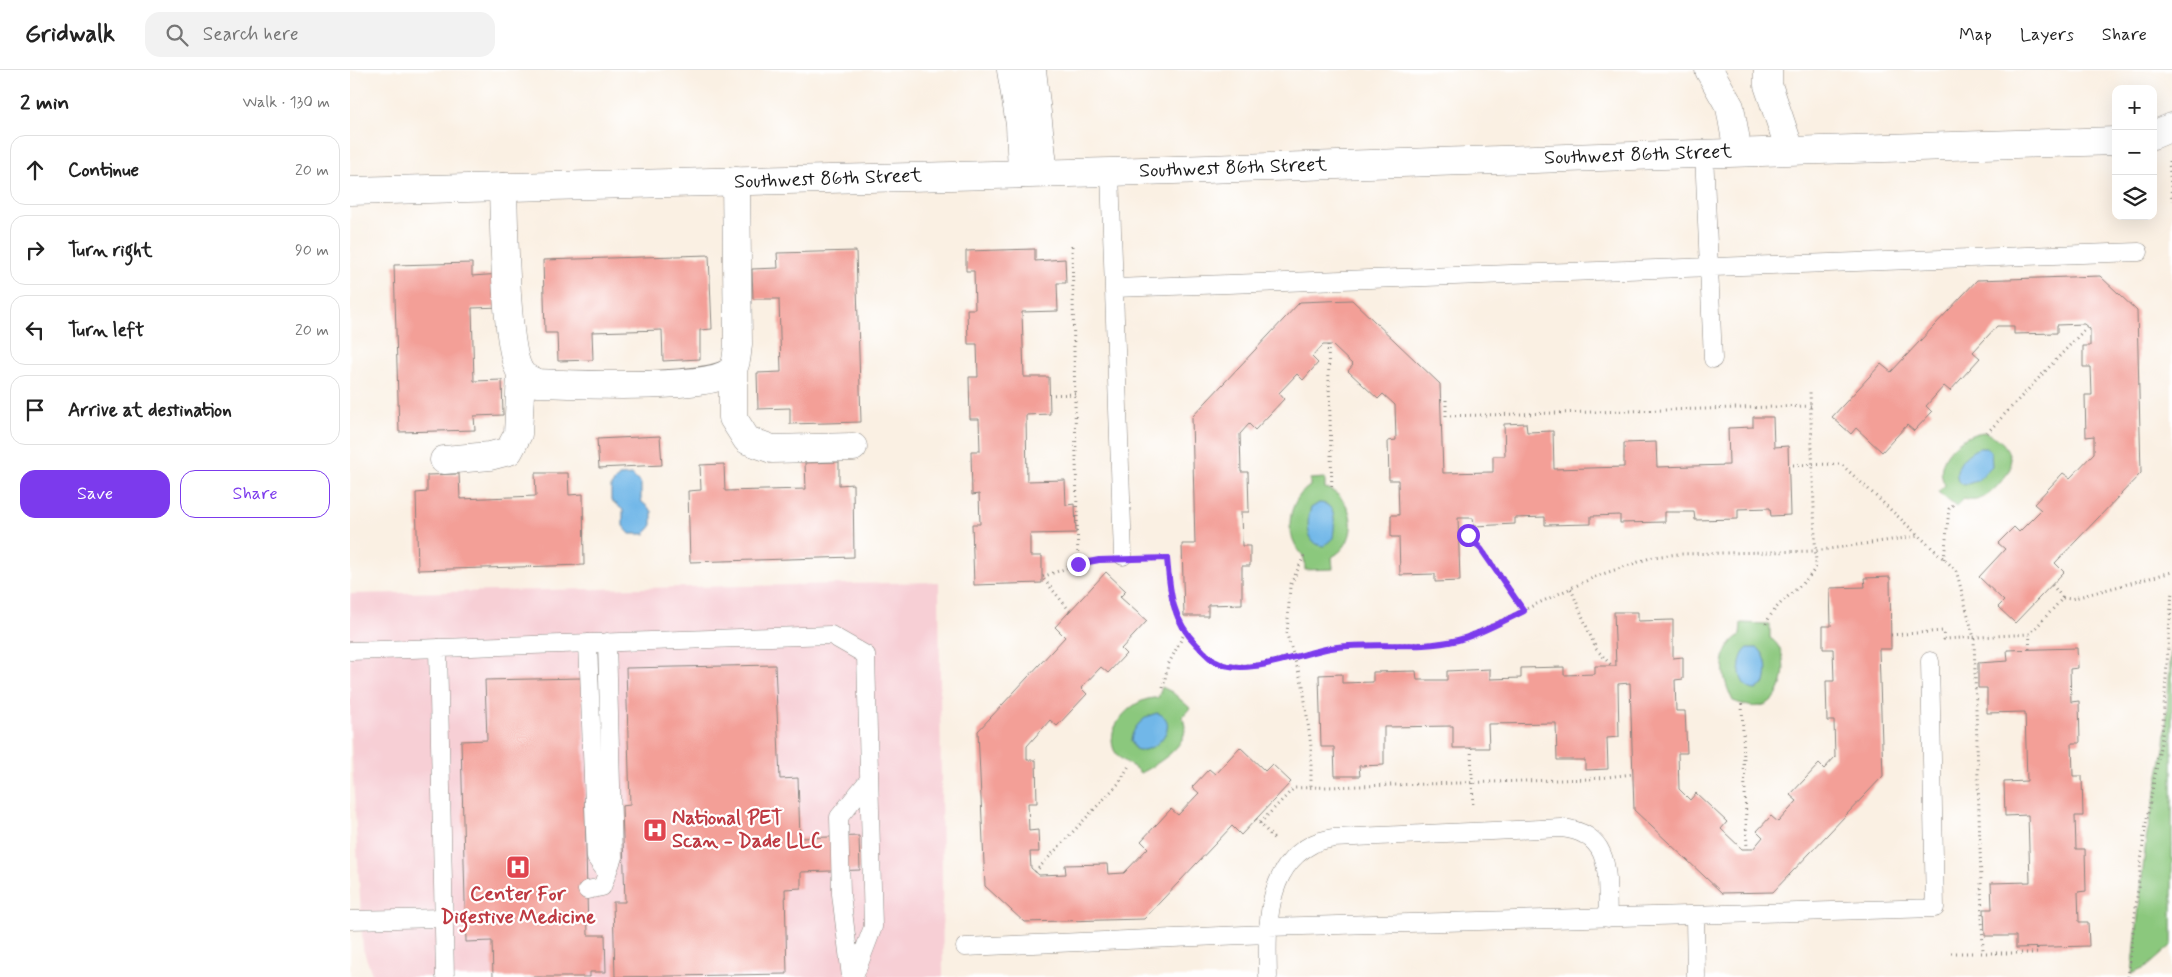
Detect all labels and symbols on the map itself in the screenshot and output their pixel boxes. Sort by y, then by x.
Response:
street label: Southwest 86th Street [1543,138,1733,172]
street label: Southwest 86th Street [1138,151,1328,185]
street label: Southwest 86th Street [733,162,923,196]
route start [1457,524,1480,547]
route end [1067,553,1090,576]
place label: National PET Scan - Dade LLC [672,805,823,855]
hospital icon: National PET Scan - Dade LLC [642,817,668,843]
hospital icon: Center For Digestive Medicine [505,854,531,880]
place label: Center For Digestive Medicine [440,881,596,933]

